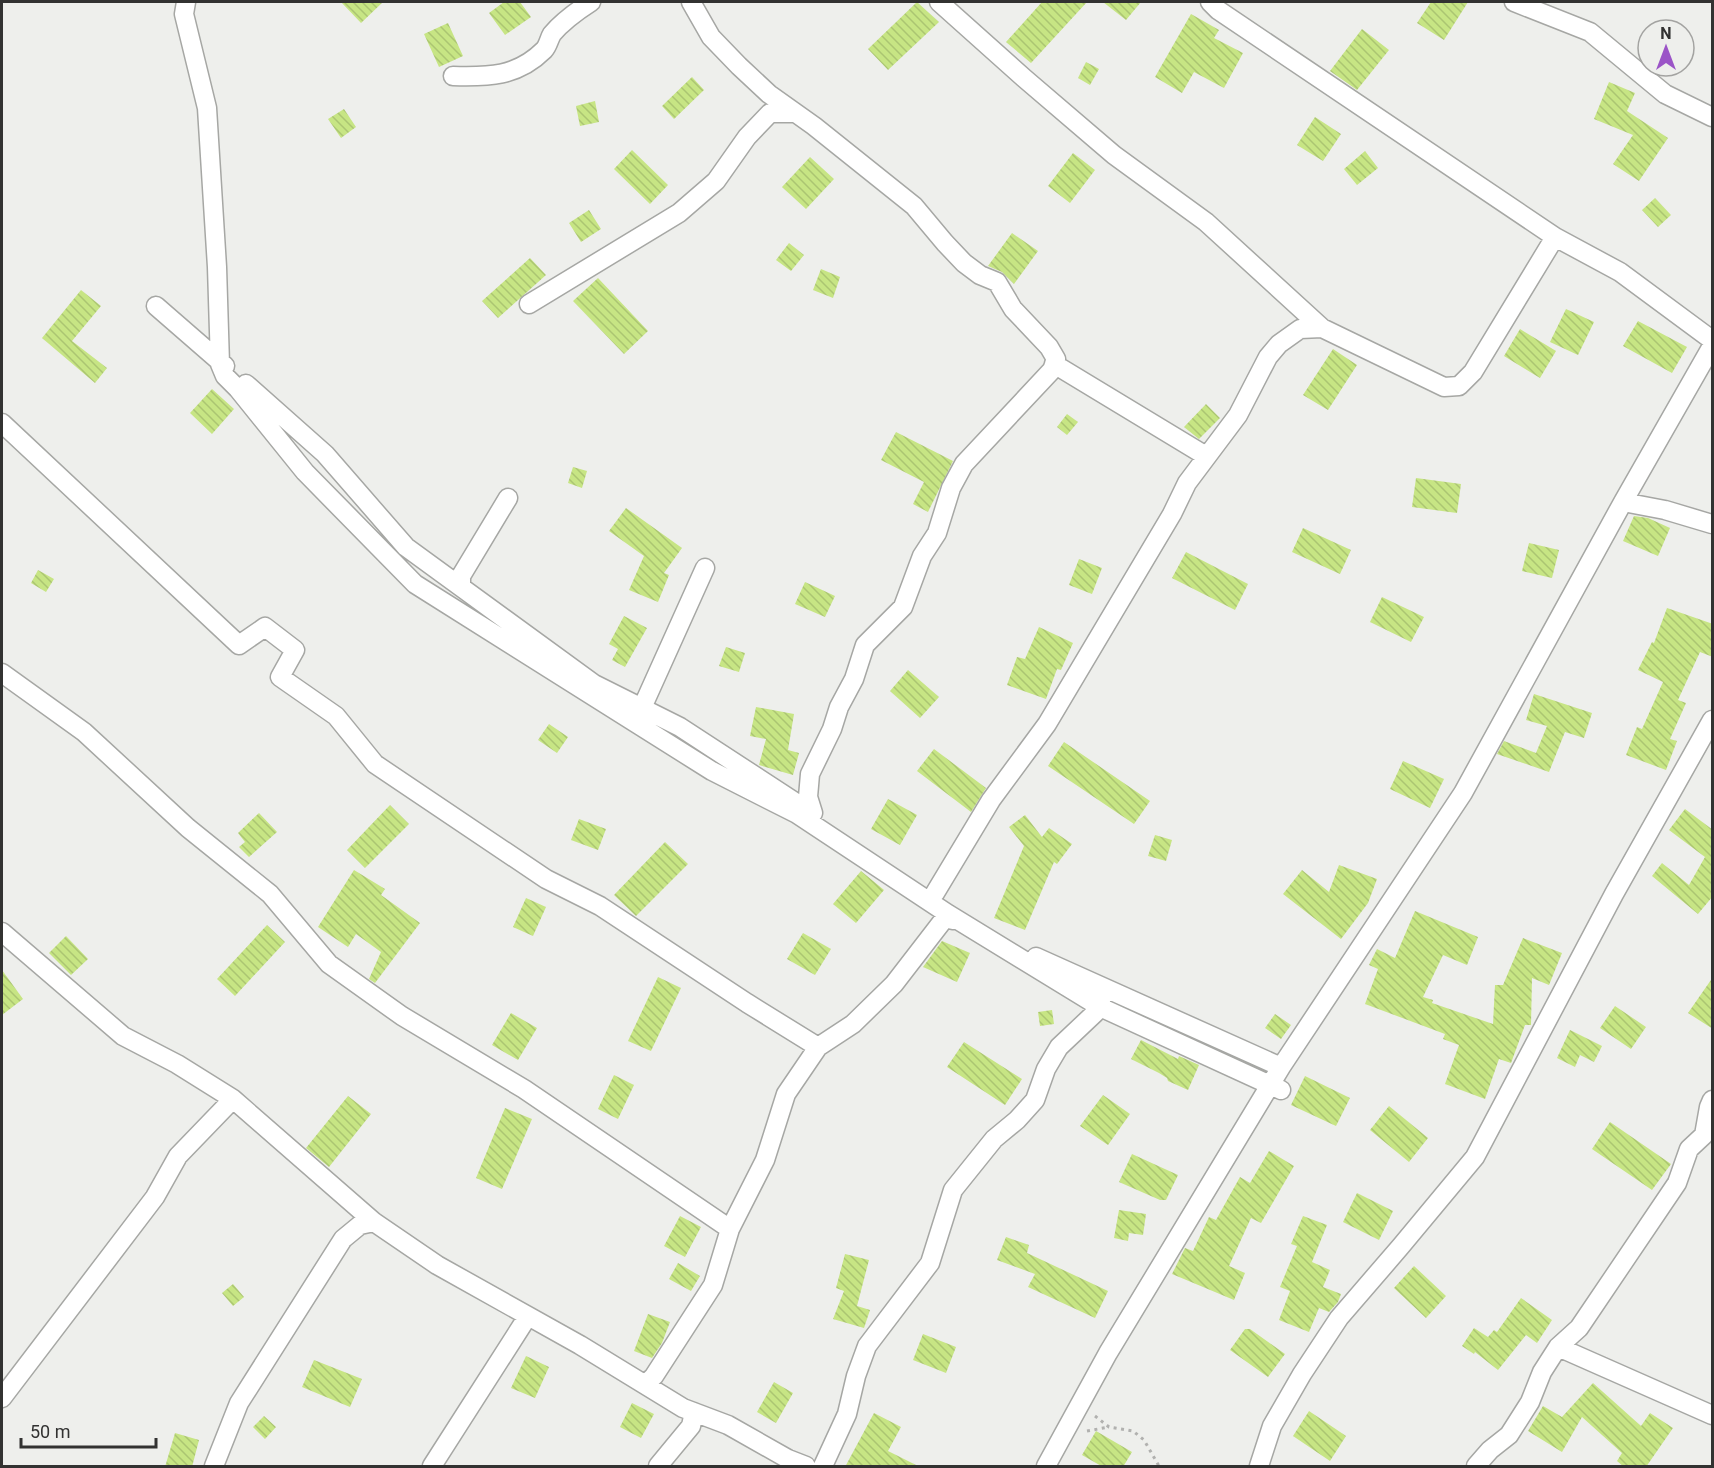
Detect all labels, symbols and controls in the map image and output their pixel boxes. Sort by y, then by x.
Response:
north arrow [1636,18,1696,78]
text: N [1660,24,1672,43]
scale bar [21,1411,156,1449]
text: 50 m [30,1421,70,1442]

